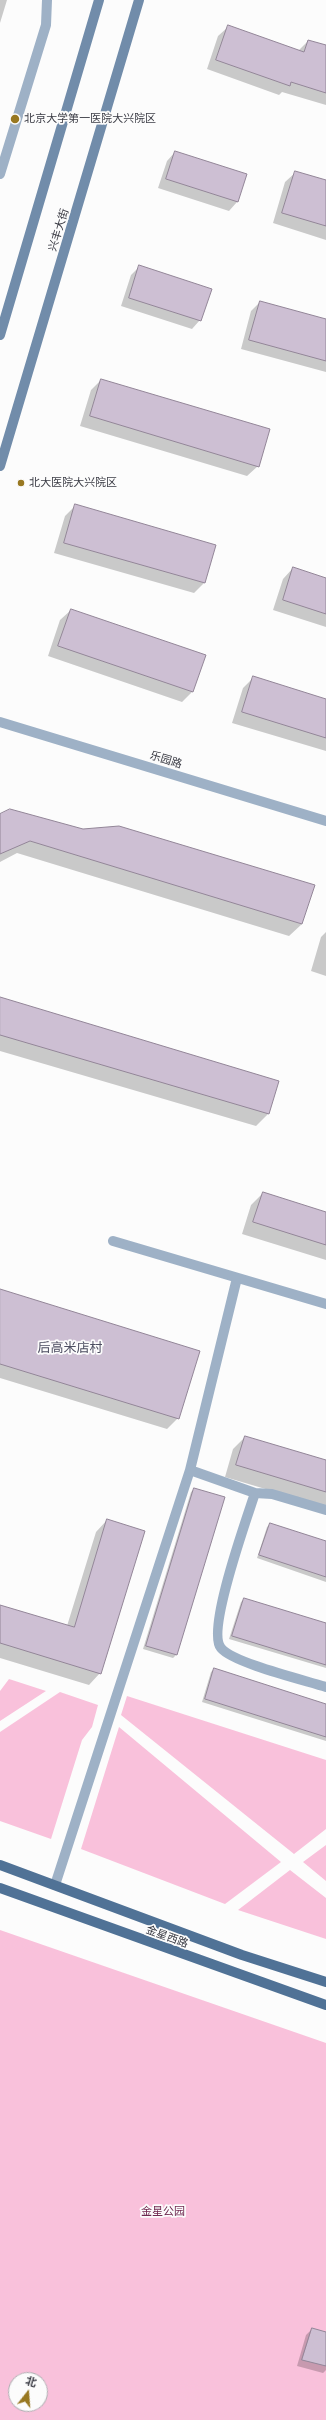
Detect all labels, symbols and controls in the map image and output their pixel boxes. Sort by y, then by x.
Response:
place label: 北京大学第一医院大兴院区 [24,112,156,126]
marker: 北京大学第一医院大兴院区 [9,113,21,125]
street label: 兴丰大街 [46,207,72,253]
place label: 北大医院大兴院区 [29,476,117,490]
marker: 北大医院大兴院区 [16,478,26,488]
street label: 乐园路 [148,749,184,771]
district label: 后高米店村 [38,1340,102,1356]
street label: 金星西路 [144,1923,190,1951]
park label: 金星公园 [141,2205,185,2219]
north arrow [8,2372,48,2412]
text: 北 [24,2373,39,2390]

